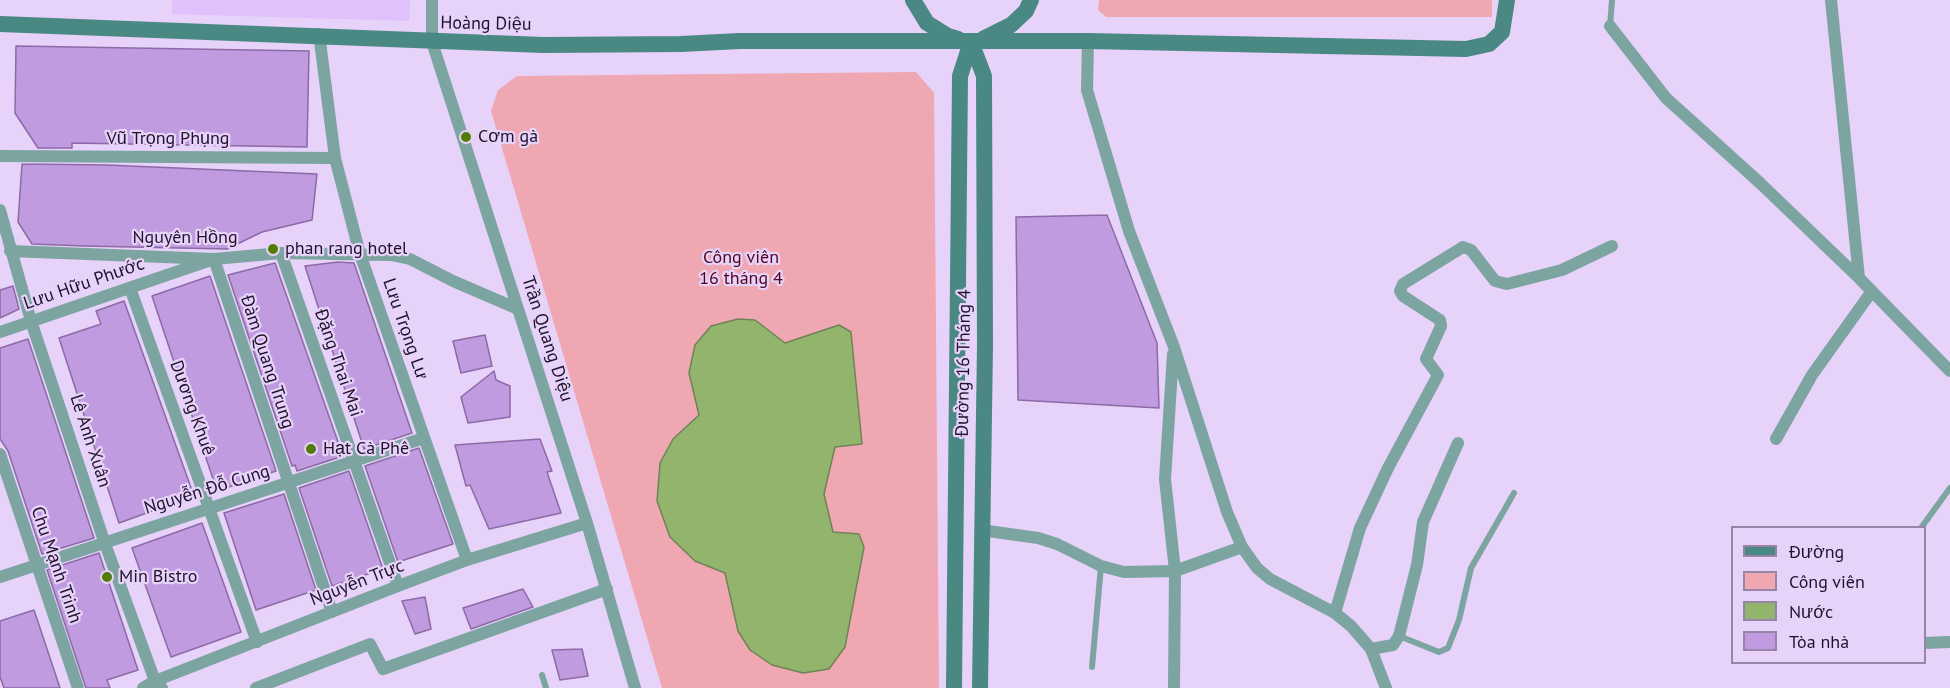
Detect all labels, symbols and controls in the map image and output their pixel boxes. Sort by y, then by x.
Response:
street label: Hoàng Diệu [440,12,532,36]
place label: Cơm gà [478,126,538,148]
street label: Vũ Trọng Phụng [106,128,230,150]
marker: Cơm gà [459,130,473,144]
street label: Nguyên Hồng [132,227,238,249]
place label: phan rang hotel [285,238,407,260]
marker: phan rang hotel [266,242,280,256]
park label: Công viên 16 tháng 4 [699,247,783,290]
street label: Lưu Hữu Phước [21,253,147,315]
street label: Trần Quang Diệu [517,274,577,404]
street label: Lưu Trọng Lư [378,275,432,383]
street label: Đường 16 Tháng 4 [952,289,976,437]
street label: Đàm Quang Trung [235,293,299,431]
street label: Đặng Thai Mai [309,306,367,420]
street label: Dương Khuê [165,358,219,458]
street label: Lê Anh Xuân [65,392,115,490]
place label: Hạt Cà Phê [323,438,409,460]
marker: Hạt Cà Phê [304,442,318,456]
street label: Nguyễn Đỗ Cung [142,461,272,519]
street label: Chu Mạnh Trinh [26,504,86,626]
legend [1731,526,1926,664]
text: Đường [1789,540,1844,563]
street label: Nguyễn Trực [307,555,407,611]
place label: Min Bistro [119,566,197,588]
marker: Min Bistro [100,570,114,584]
text: Công viên [1789,570,1865,593]
text: Nước [1789,600,1833,623]
text: Tòa nhà [1789,630,1849,653]

